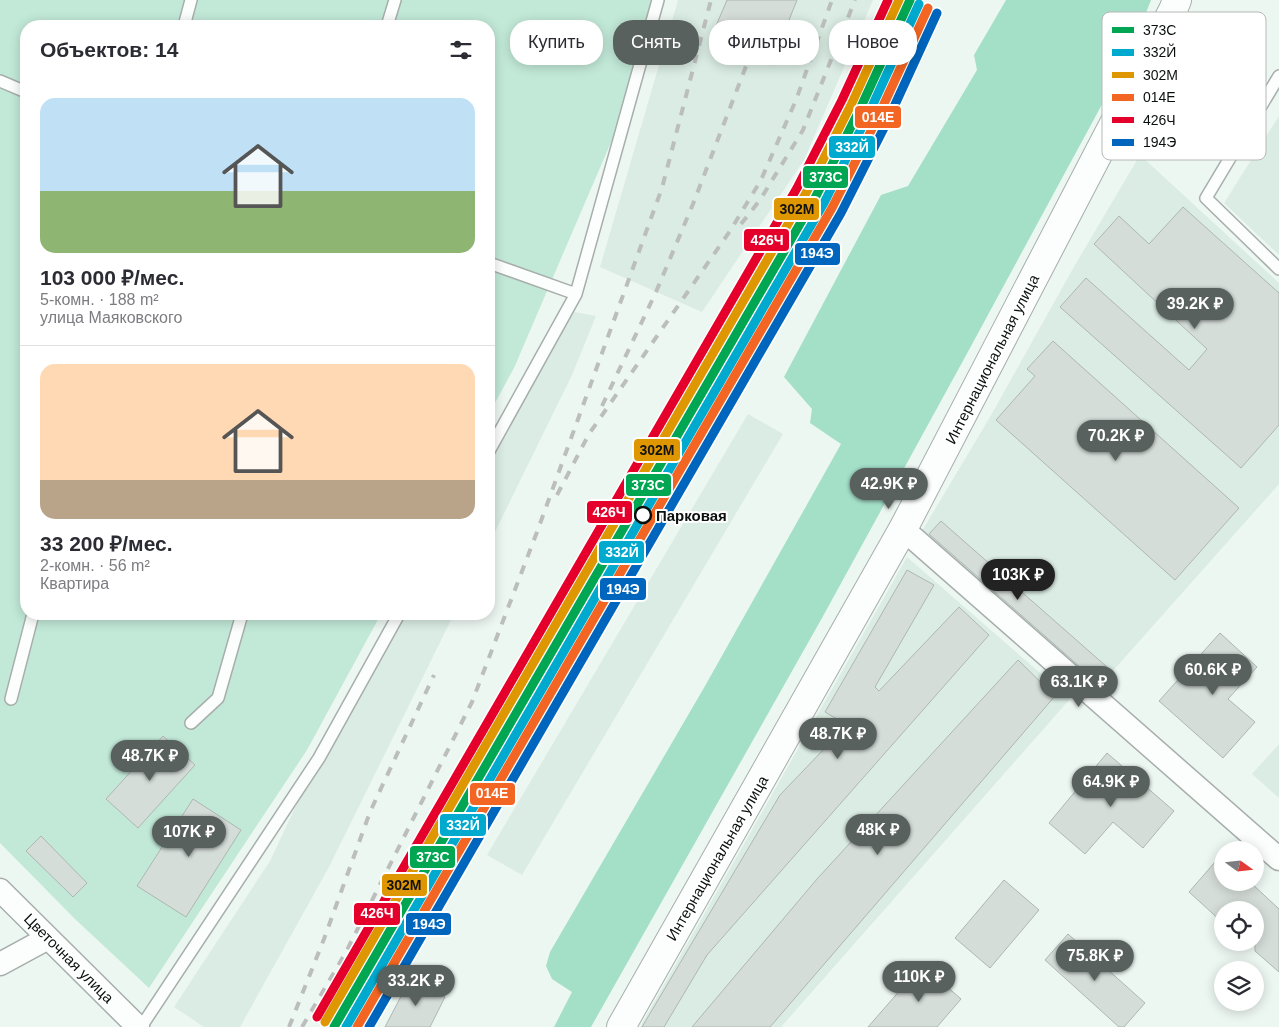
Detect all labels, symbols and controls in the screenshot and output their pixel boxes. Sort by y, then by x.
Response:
legend [1102,12,1266,160]
chip: Купить [510,20,603,65]
chip: Снять [613,20,699,65]
chip: Фильтры [709,20,819,65]
chip: Новое [829,20,917,65]
text: 373C [1143,22,1176,38]
icon: filters [447,36,475,64]
text: Объектов: 14 [40,38,178,61]
text: 332Й [1143,43,1176,60]
text: 302М [1143,67,1178,83]
text: 014Е [1143,89,1176,105]
line badge: 014Е [854,105,902,129]
text: 014Е [862,109,894,125]
text: 426Ч [1143,112,1176,128]
icon: home [213,131,303,221]
text: 194Э [1143,134,1176,150]
line badge: 332Й [828,135,876,159]
text: 332Й [835,138,869,155]
line badge: 373C [802,165,849,189]
text: 373C [809,169,843,185]
line badge: 302М [773,197,820,221]
text: 302М [779,201,815,217]
line badge: 426Ч [743,228,790,252]
text: 426Ч [750,232,784,248]
line badge: 194Э [794,242,841,266]
text: 194Э [800,245,834,261]
text: 103 000 ₽/мес. [40,266,184,289]
street label: Интернациональная улица [942,271,1042,446]
pin: 39.2K ₽ [1149,288,1241,330]
text: 5-комн. · 188 m² [40,291,159,308]
text: 39.2K ₽ [1167,295,1223,312]
text: улица Маяковского [40,309,182,326]
icon: home [213,396,303,486]
pin: 70.2K ₽ [1070,420,1162,462]
text: 70.2K ₽ [1088,427,1144,444]
line badge: 302М [633,438,681,462]
text: 302М [639,442,675,458]
pin: 42.9K ₽ [843,468,935,510]
line badge: 373C [625,473,672,497]
text: 42.9K ₽ [861,475,917,492]
text: 373C [631,477,665,493]
line badge: 426Ч [586,500,633,524]
text: 426Ч [592,504,626,520]
marker: Парковая [634,506,652,524]
place label: Парковая [656,507,727,524]
text: 33 200 ₽/мес. [40,532,173,555]
line badge: 332Й [598,540,645,564]
text: 332Й [605,543,639,560]
text: 2-комн. · 56 m² [40,557,150,574]
pin: 103K ₽ [977,558,1059,601]
text: 103K ₽ [992,566,1044,583]
text: Квартира [40,575,109,592]
line badge: 194Э [599,577,647,601]
text: 194Э [606,581,640,597]
pin: 60.6K ₽ [1167,654,1259,696]
text: 60.6K ₽ [1185,661,1241,678]
pin: 63.1K ₽ [1033,666,1125,708]
text: 63.1K ₽ [1051,673,1107,690]
pin: 48.7K ₽ [792,718,884,760]
text: 48.7K ₽ [810,725,866,742]
pin: 48.7K ₽ [104,740,196,782]
text: 48.7K ₽ [122,747,178,764]
pin: 64.9K ₽ [1065,766,1157,808]
street label: Интернациональная улица [663,772,772,944]
text: 64.9K ₽ [1083,773,1139,790]
line badge: 014Е [469,782,516,806]
text: 014Е [476,785,508,801]
line badge: 332Й [439,813,487,837]
pin: 48K ₽ [843,814,913,856]
pin: 107K ₽ [148,816,230,858]
text: 332Й [446,816,480,833]
text: 48K ₽ [856,821,900,838]
text: 107K ₽ [163,823,215,840]
north arrow [1214,841,1264,891]
map controls [1214,841,1264,1011]
line badge: 373C [409,845,456,869]
text: 373C [416,849,450,865]
line badge: 302М [381,873,428,897]
text: 302М [386,877,422,893]
button: locate [1214,901,1264,951]
line badge: 426Ч [353,902,401,926]
text: 426Ч [360,905,394,921]
street label: Цветочная улица [21,910,118,1007]
line badge: 194Э [405,912,452,936]
text: 194Э [412,916,446,932]
pin: 75.8K ₽ [1049,940,1141,982]
text: 75.8K ₽ [1067,947,1123,964]
pin: 110K ₽ [878,960,960,1003]
button: layers [1214,961,1264,1011]
pin: 33.2K ₽ [370,964,462,1007]
text: 110K ₽ [893,968,945,985]
text: 33.2K ₽ [388,972,444,989]

